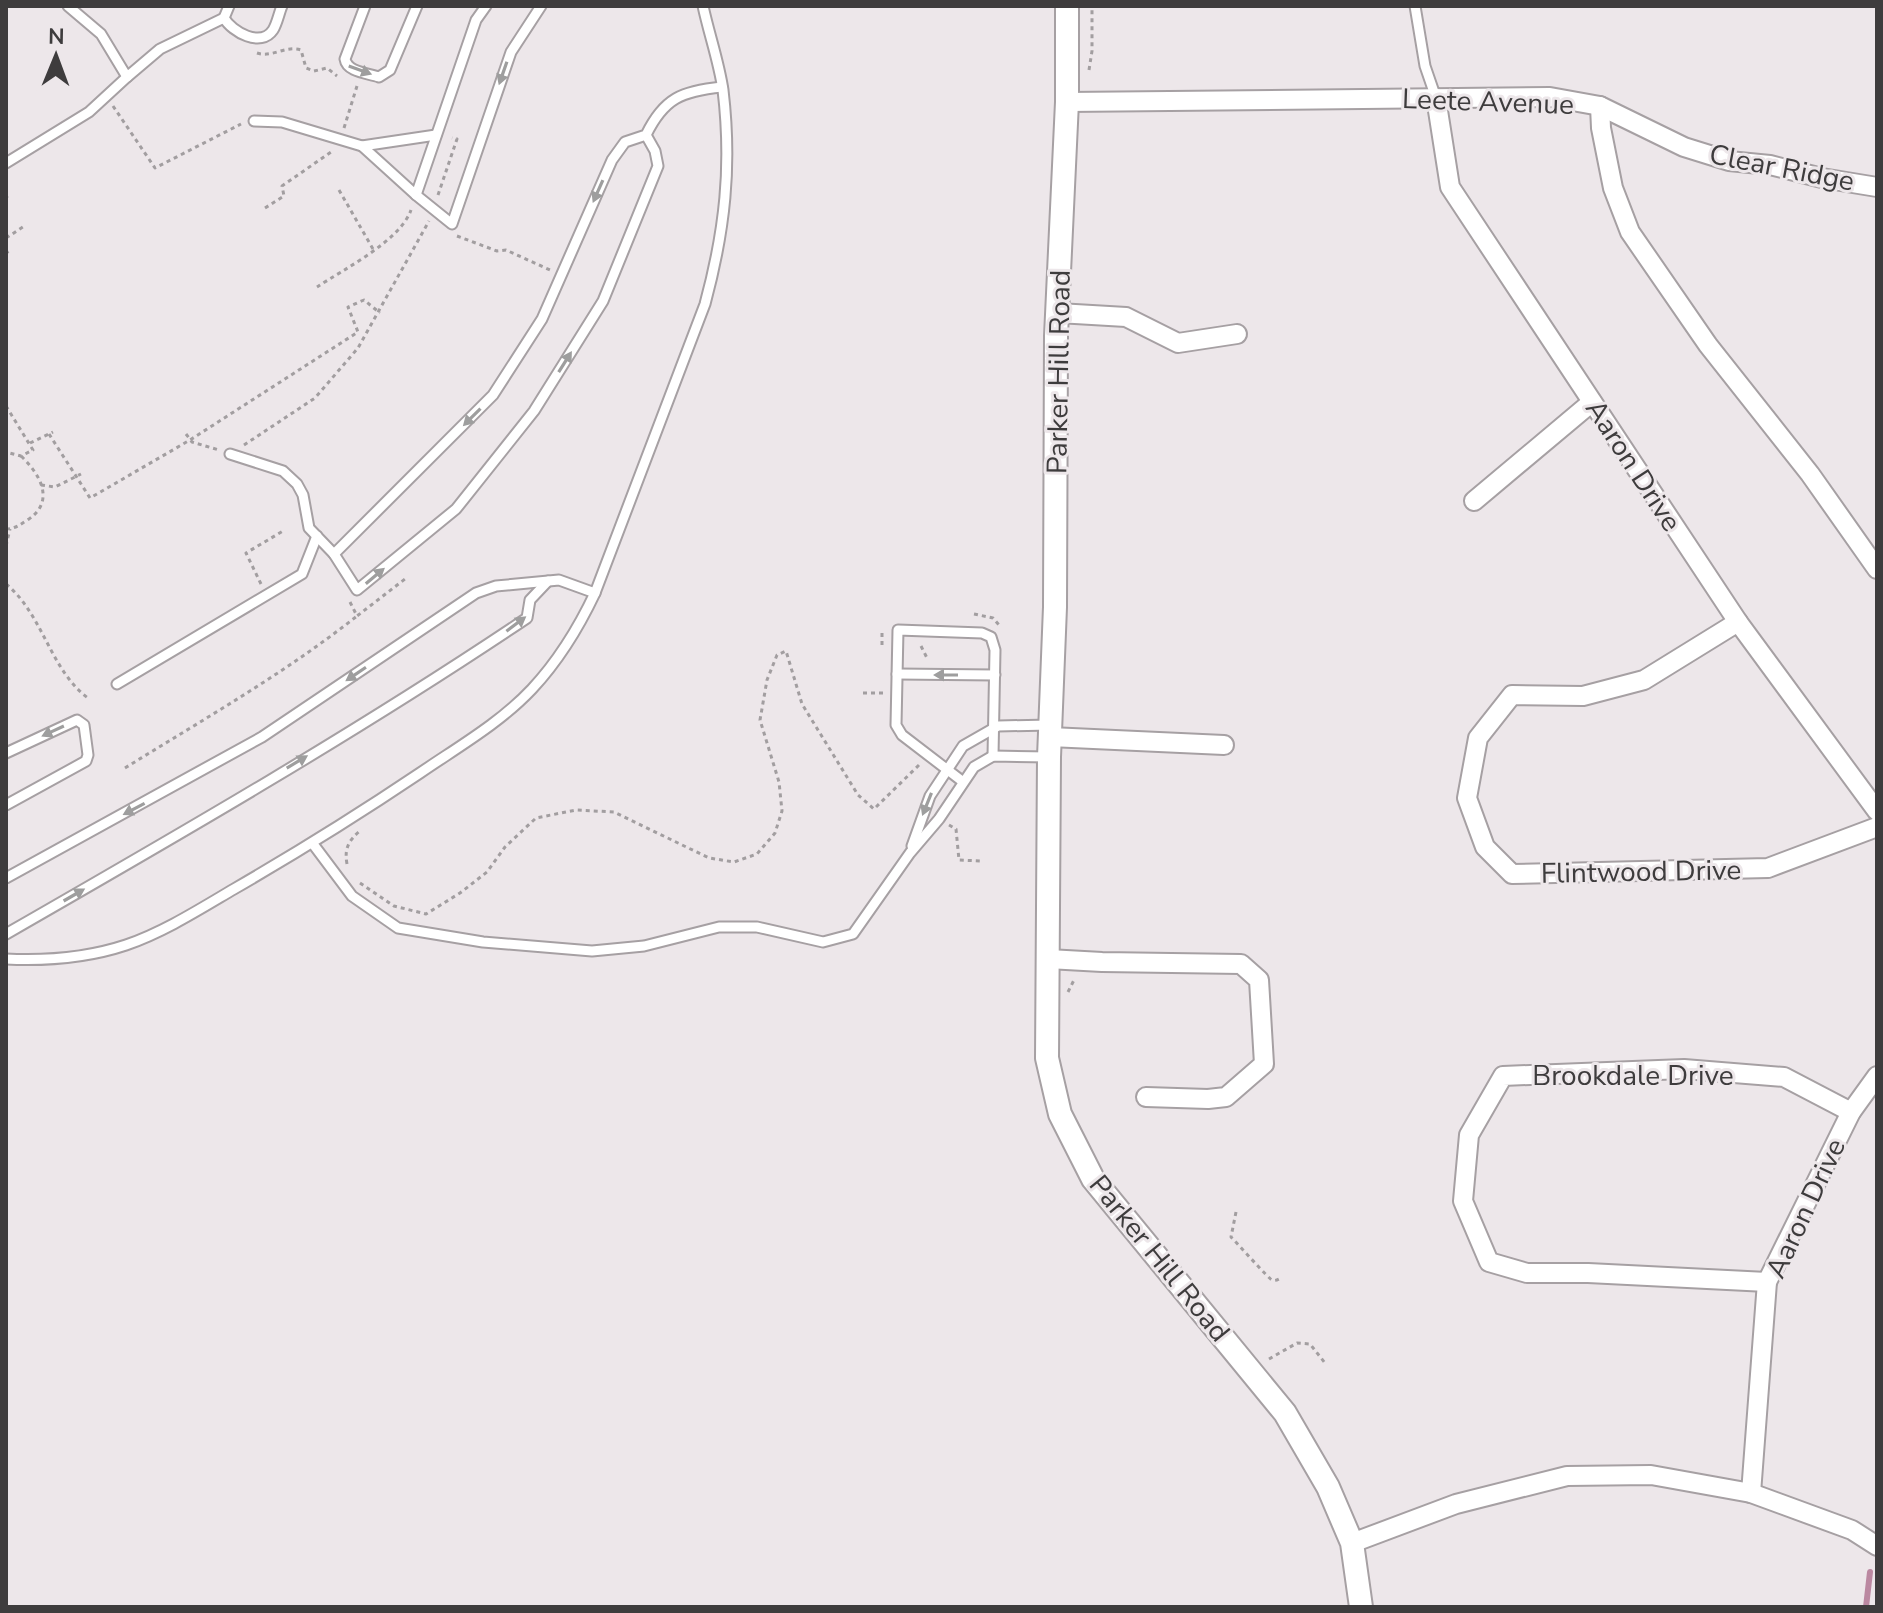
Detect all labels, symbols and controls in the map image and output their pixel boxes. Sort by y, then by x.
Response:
north arrow [16,16,96,96]
text: N [48,22,65,52]
one-way arrow [497,62,509,86]
one-way arrow [348,64,372,77]
street label: Leete Avenue [1401,80,1575,124]
street label: Clear Ridge [1706,135,1857,201]
one-way arrow [591,179,605,203]
street label: Parker Hill Road [1038,269,1080,475]
one-way arrow [557,351,571,373]
street label: Aaron Drive [1576,392,1690,539]
one-way arrow [464,407,482,426]
one-way arrow [364,568,384,585]
one-way arrow [506,615,527,632]
one-way arrow [345,666,366,681]
one-way arrow [933,669,958,681]
one-way arrow [42,724,65,738]
one-way arrow [286,756,308,770]
one-way arrow [920,792,933,816]
one-way arrow [123,802,145,816]
street label: Flintwood Drive [1540,851,1742,893]
one-way arrow [62,889,85,902]
street label: Brookdale Drive [1532,1057,1734,1095]
street label: Aaron Drive [1757,1132,1855,1285]
street label: Parker Hill Road [1080,1167,1238,1350]

